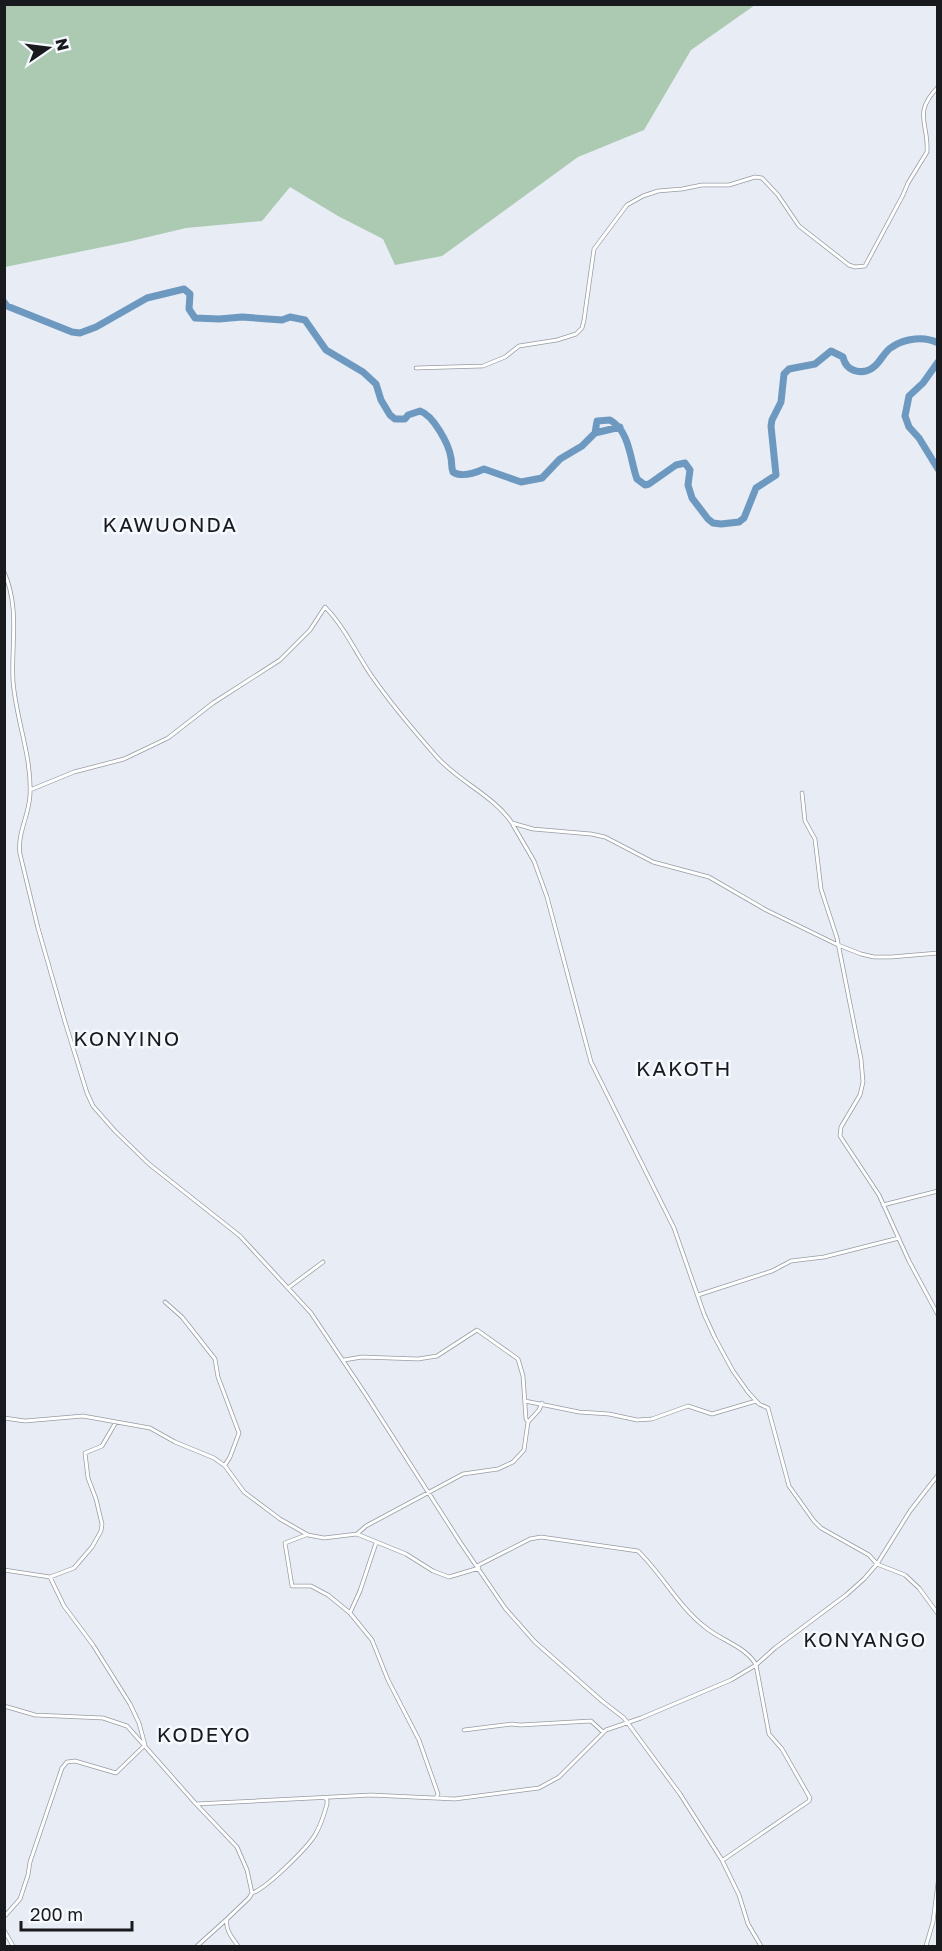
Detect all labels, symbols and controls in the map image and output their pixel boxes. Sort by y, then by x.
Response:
north arrow [18,18,78,78]
text: N [51,36,74,53]
district label: KAWUONDA [102,511,238,537]
district label: KONYINO [73,1025,181,1051]
district label: KAKOTH [636,1055,732,1081]
district label: KONYANGO [803,1627,927,1651]
district label: KODEYO [157,1721,251,1747]
scale bar [21,1894,132,1932]
text: 200 m [30,1903,83,1925]

